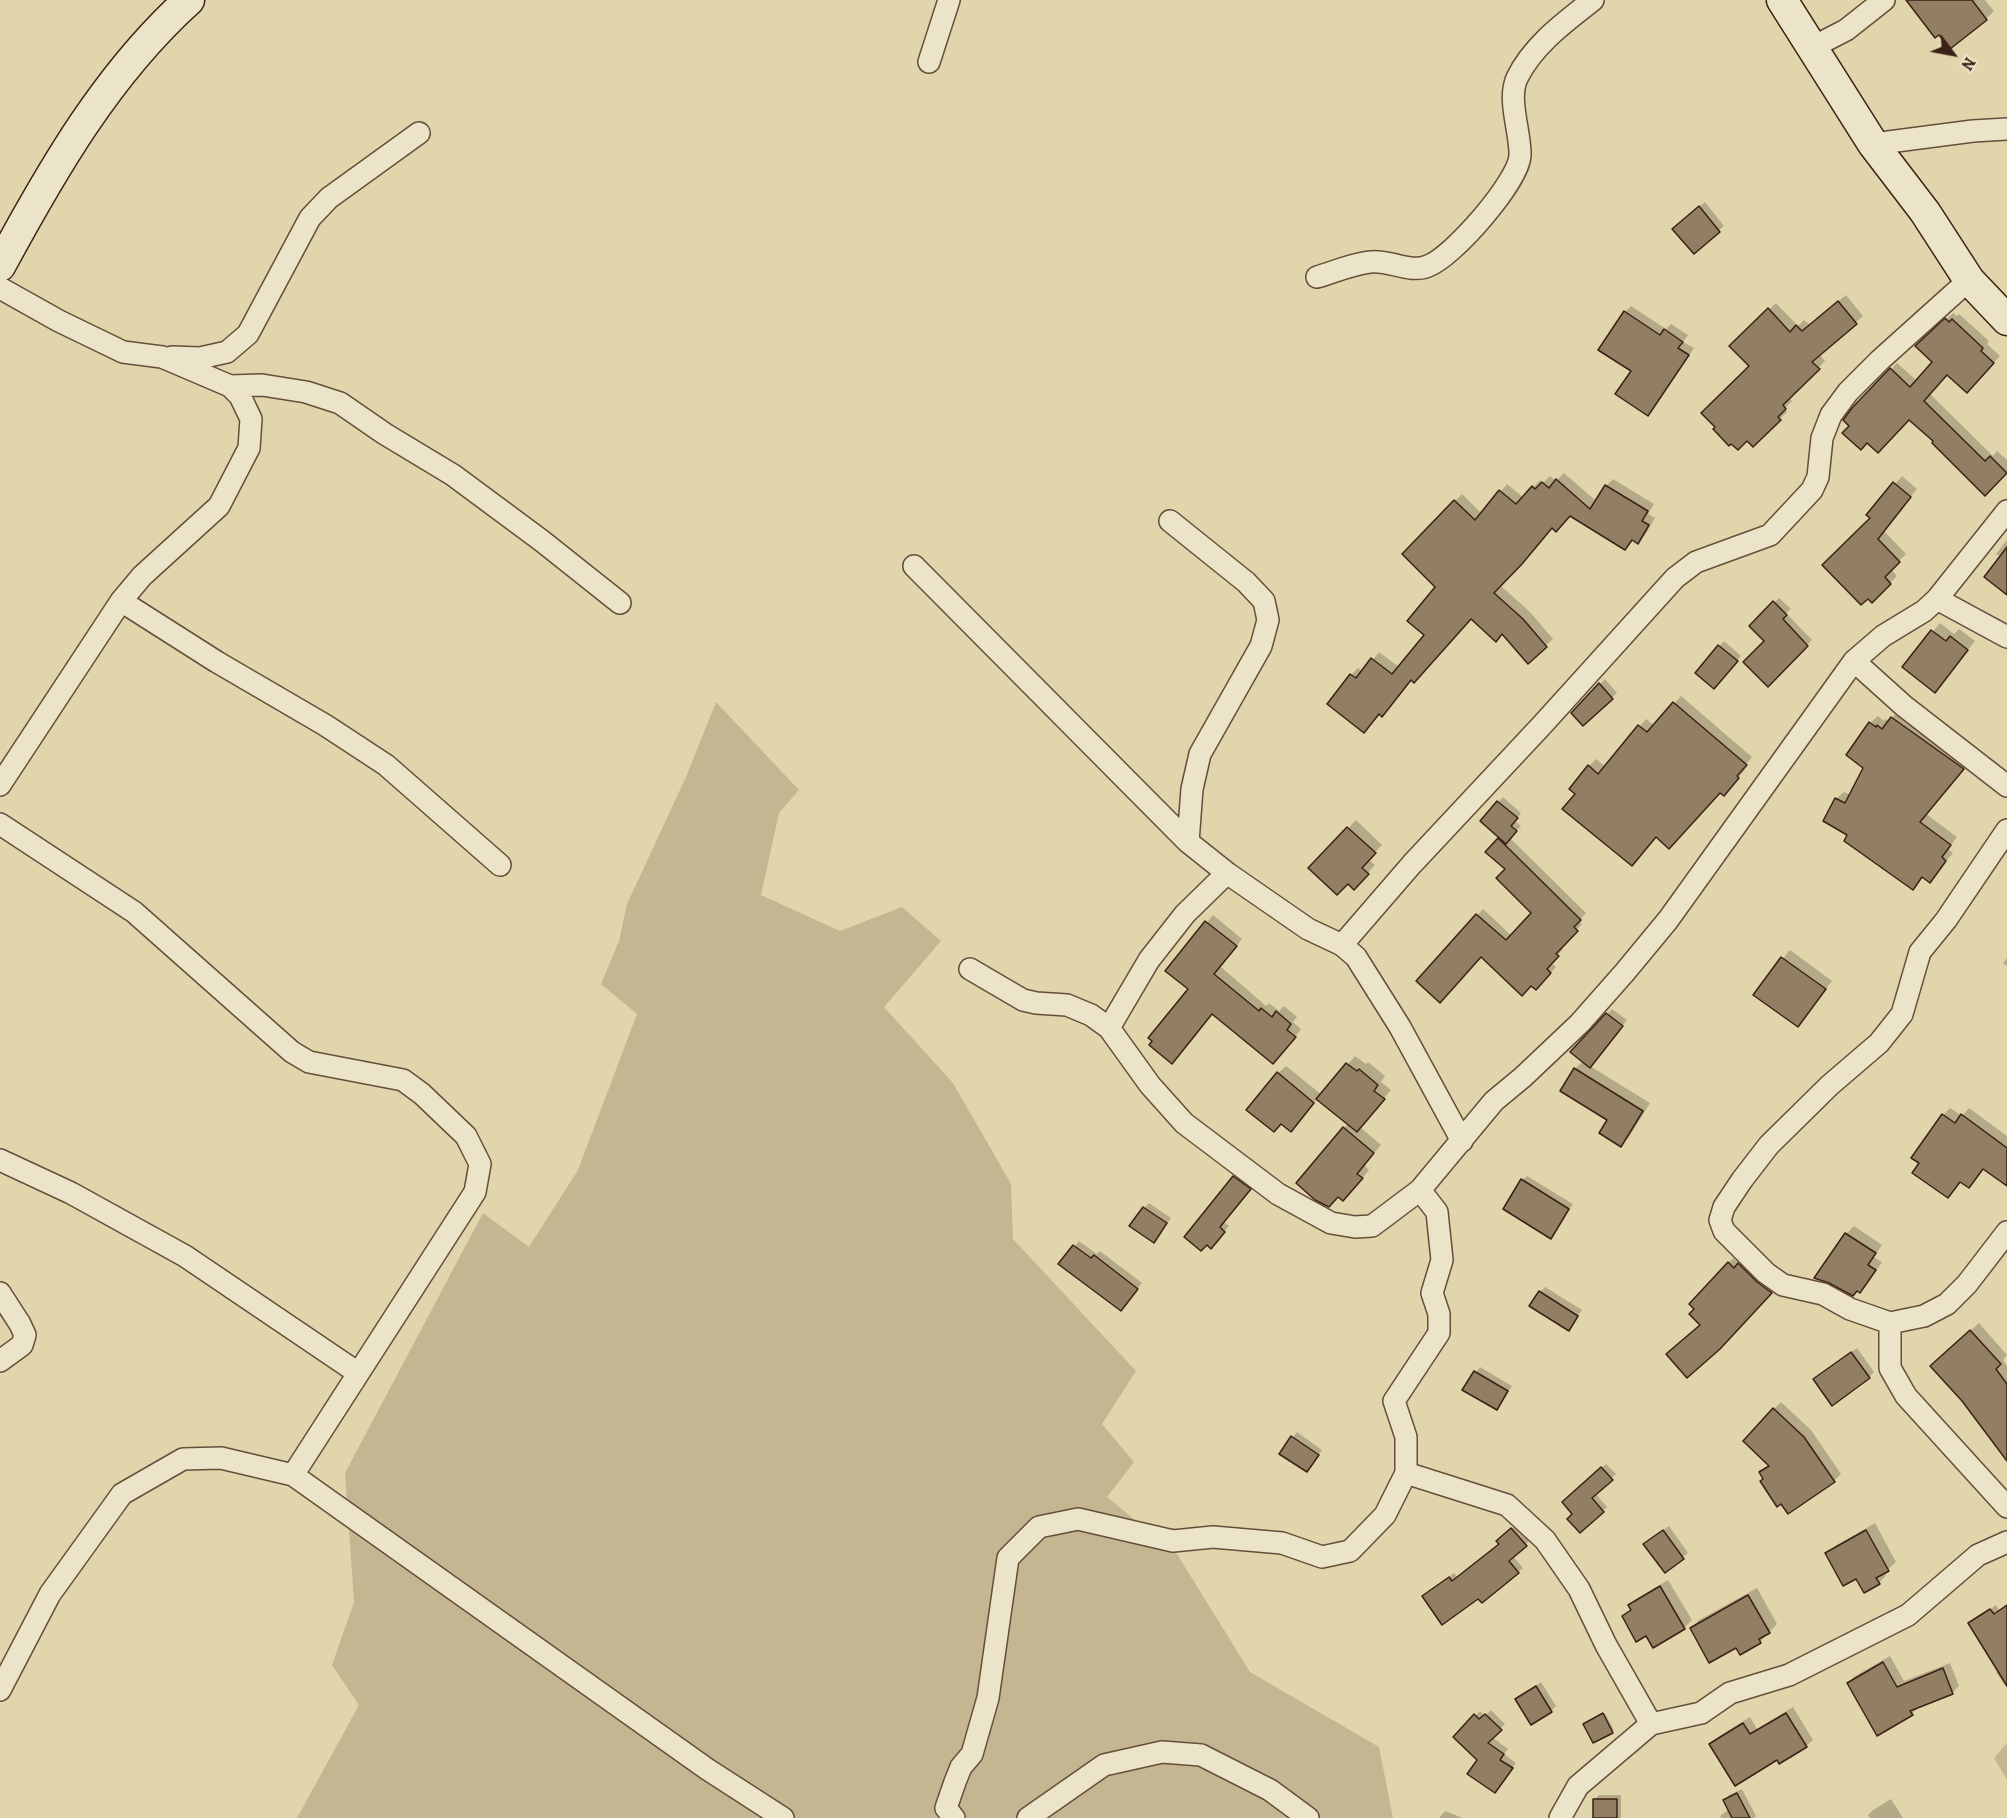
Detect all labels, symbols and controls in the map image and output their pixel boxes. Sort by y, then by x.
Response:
north arrow [1923,24,1983,84]
text: N [1956,53,1981,74]

